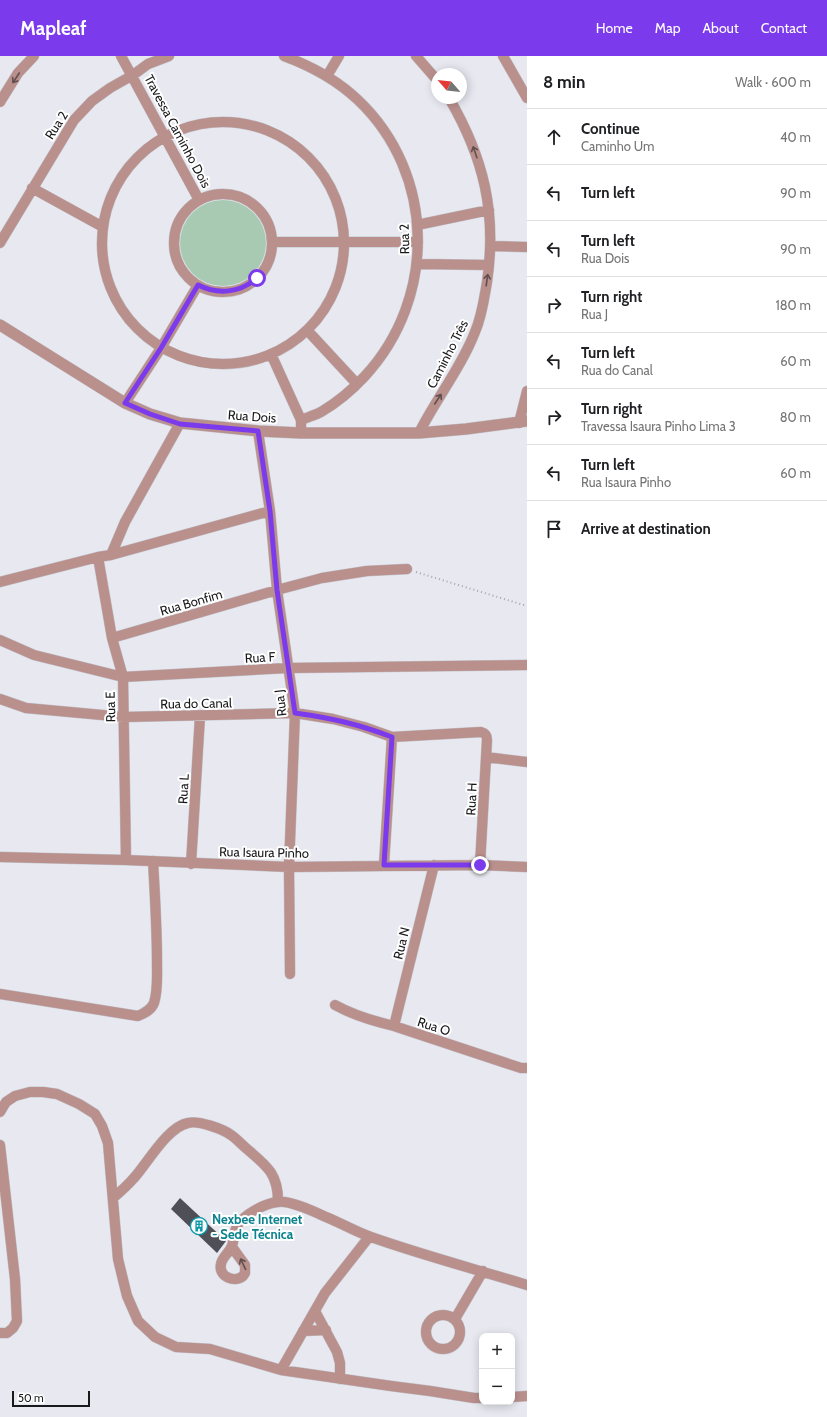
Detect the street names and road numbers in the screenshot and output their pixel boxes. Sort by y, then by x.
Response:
street label: Travessa Caminho Dois [141,72,215,191]
street label: Rua 2 [41,108,71,142]
street label: Rua 2 [396,223,412,254]
street label: Caminho Três [423,317,471,391]
street label: Rua Dois [227,406,277,426]
street label: Rua Bonfim [158,585,224,619]
street label: Rua F [244,648,276,666]
street label: Rua J [270,689,290,717]
street label: Rua E [102,691,118,723]
street label: Rua do Canal [160,694,232,712]
street label: Rua L [174,773,192,804]
street label: Rua H [462,782,480,816]
street label: Rua Isaura Pinho [219,843,309,861]
street label: Rua N [389,925,413,961]
street label: Rua O [416,1013,452,1039]

